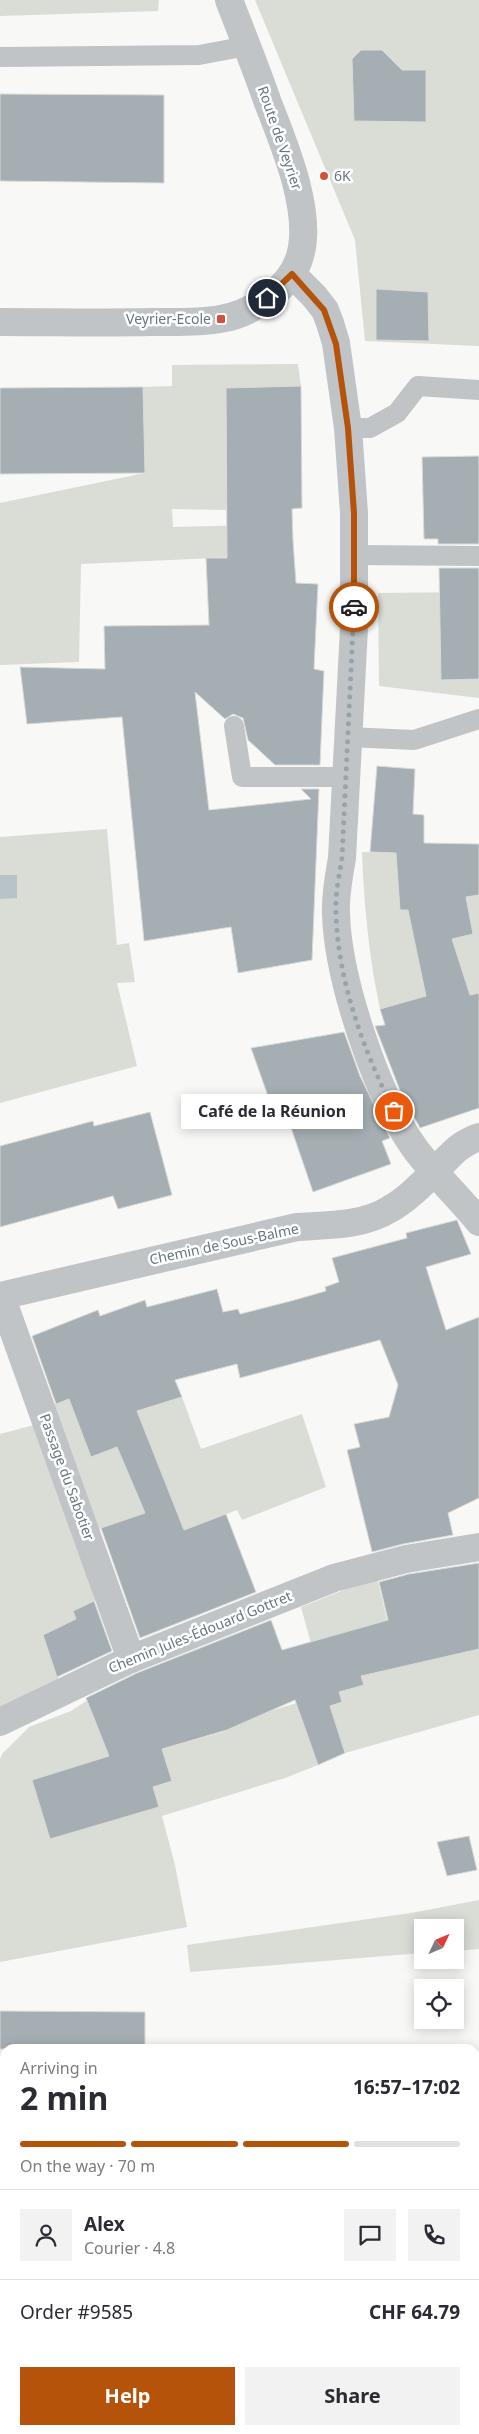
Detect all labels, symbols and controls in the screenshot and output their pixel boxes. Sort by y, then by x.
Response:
street label: Route de Veyrier [254,83,307,192]
place label: 6K [334,166,351,185]
marker: 6K [318,170,330,182]
pin [246,277,288,319]
icon: home [253,284,281,312]
place label: Veyrier-Ecole [126,309,211,328]
marker: Veyrier-Ecole [215,313,227,325]
courier [329,582,379,632]
icon: car [340,593,368,621]
pin [373,1090,415,1132]
callout: Café de la Réunion [182,1094,364,1128]
icon: bag [380,1097,408,1125]
text: Café de la Réunion [198,1100,346,1122]
street label: Chemin de Sous-Balme [148,1218,300,1269]
street label: Passage du Sabotier [36,1411,99,1543]
street label: Chemin Jules-Édouard Gottret [105,1586,294,1677]
north arrow [414,1919,464,1969]
map controls [414,1919,464,2029]
button: locate [414,1979,464,2029]
text: Arriving in [20,2057,98,2079]
text: 16:57–17:02 [353,2074,460,2100]
text: 2 min [20,2076,108,2119]
text: On the way · 70 m [20,2155,155,2177]
button: person [20,2209,72,2261]
button: chat [344,2209,396,2261]
button: phone [408,2209,460,2261]
text: Alex [84,2211,125,2237]
text: Courier · 4.8 [84,2237,175,2259]
text: Order #9585 [20,2299,133,2325]
text: CHF 64.79 [369,2299,460,2325]
button: Help [20,2367,235,2425]
button: Share [245,2367,460,2425]

